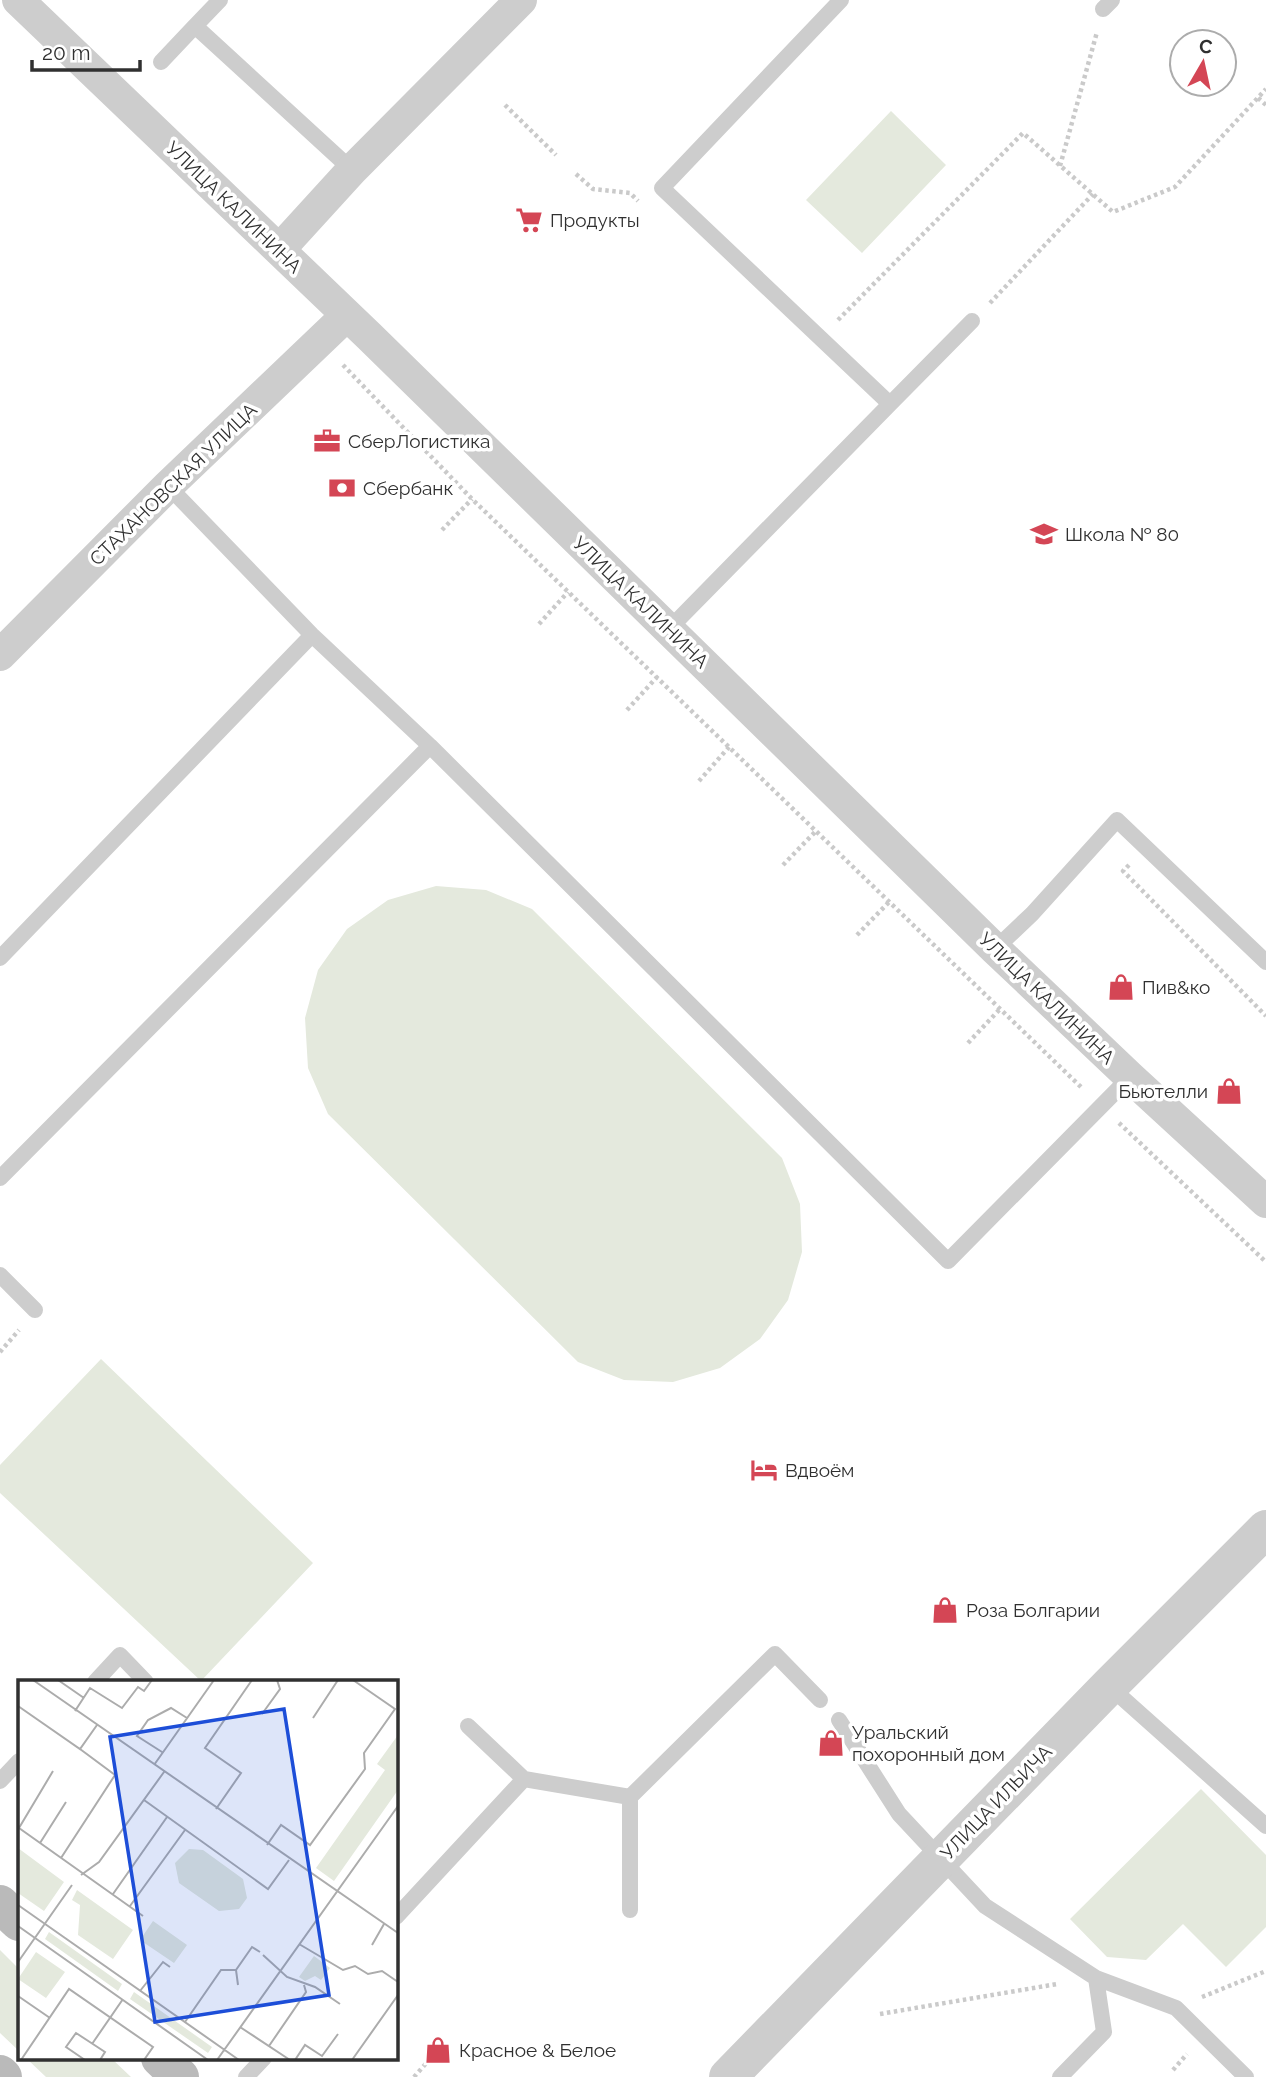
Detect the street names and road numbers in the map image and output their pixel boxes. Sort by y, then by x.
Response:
street label: УЛИЦА КАЛИНИНА [162,137,306,277]
street label: СТАХАНОВСКАЯ УЛИЦА [85,398,261,570]
street label: УЛИЦА КАЛИНИНА [569,532,713,672]
street label: УЛИЦА КАЛИНИНА [975,928,1119,1068]
street label: УЛИЦА ИЛЬИЧА [936,1740,1056,1864]

